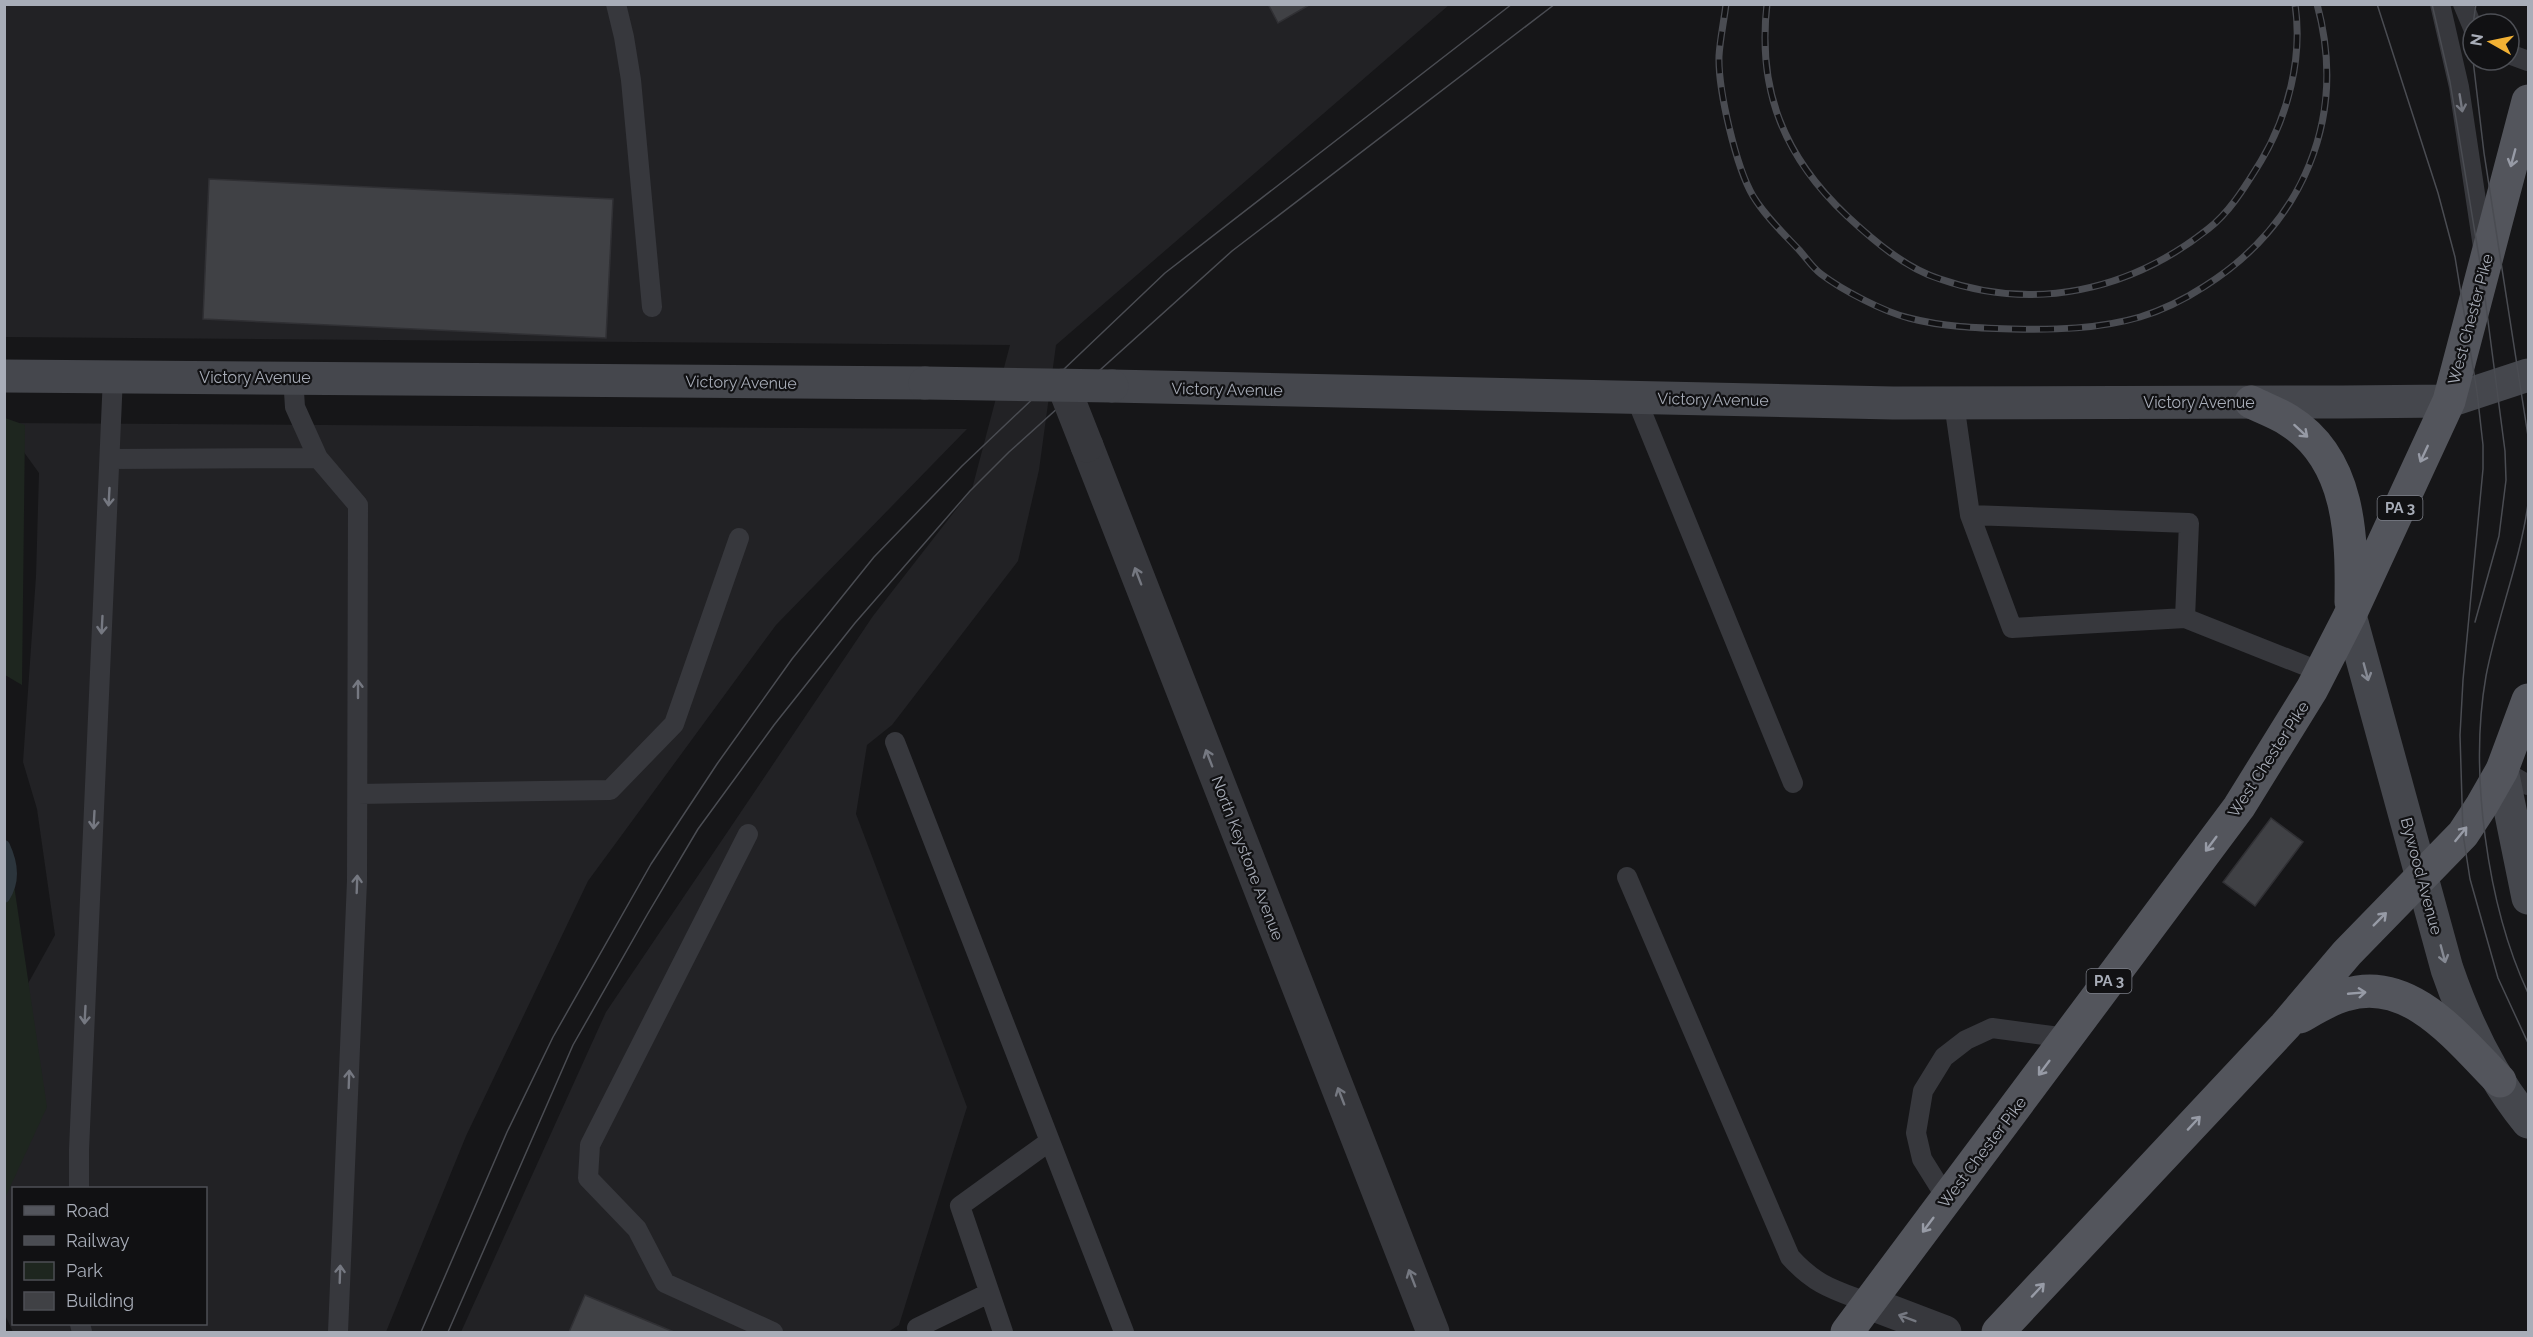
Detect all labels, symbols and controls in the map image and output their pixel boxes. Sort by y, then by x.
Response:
north arrow [2461,12,2521,72]
text: N [2466,32,2487,47]
one-way arrow [2456,92,2467,112]
one-way arrow [2507,148,2518,167]
street label: West Chester Pike [2444,252,2497,387]
street label: Victory Avenue [199,368,311,387]
street label: Victory Avenue [685,372,797,393]
street label: Victory Avenue [1171,379,1283,400]
street label: Victory Avenue [1657,389,1769,410]
street label: Victory Avenue [2143,393,2255,412]
one-way arrow [2293,424,2308,438]
one-way arrow [2418,444,2430,462]
one-way arrow [103,487,114,507]
road number: PA 3 [2378,496,2422,520]
one-way arrow [1132,568,1143,586]
one-way arrow [97,615,108,635]
one-way arrow [2360,662,2372,681]
one-way arrow [352,680,364,700]
street label: West Chester Pike [2224,698,2313,821]
one-way arrow [1203,749,1214,768]
street label: North Keystone Avenue [1207,773,1288,943]
one-way arrow [88,810,99,830]
street label: Bywood Avenue [2397,815,2446,937]
one-way arrow [2455,826,2468,842]
one-way arrow [2205,836,2217,852]
one-way arrow [351,875,363,895]
one-way arrow [2373,912,2387,927]
one-way arrow [2437,944,2449,963]
road number: PA 3 [2086,969,2132,993]
one-way arrow [2346,987,2366,998]
one-way arrow [79,1004,90,1024]
one-way arrow [2038,1060,2051,1076]
one-way arrow [343,1070,354,1090]
one-way arrow [1335,1088,1346,1106]
street label: West Chester Pike [1934,1093,2030,1212]
one-way arrow [2187,1116,2201,1131]
legend [12,1187,207,1325]
text: Road [66,1200,109,1221]
one-way arrow [1922,1216,1934,1232]
text: Railway [66,1230,130,1251]
text: Park [66,1260,103,1281]
one-way arrow [335,1265,346,1285]
one-way arrow [1406,1269,1417,1288]
one-way arrow [2031,1282,2045,1297]
text: Building [66,1290,134,1311]
one-way arrow [1898,1312,1917,1323]

